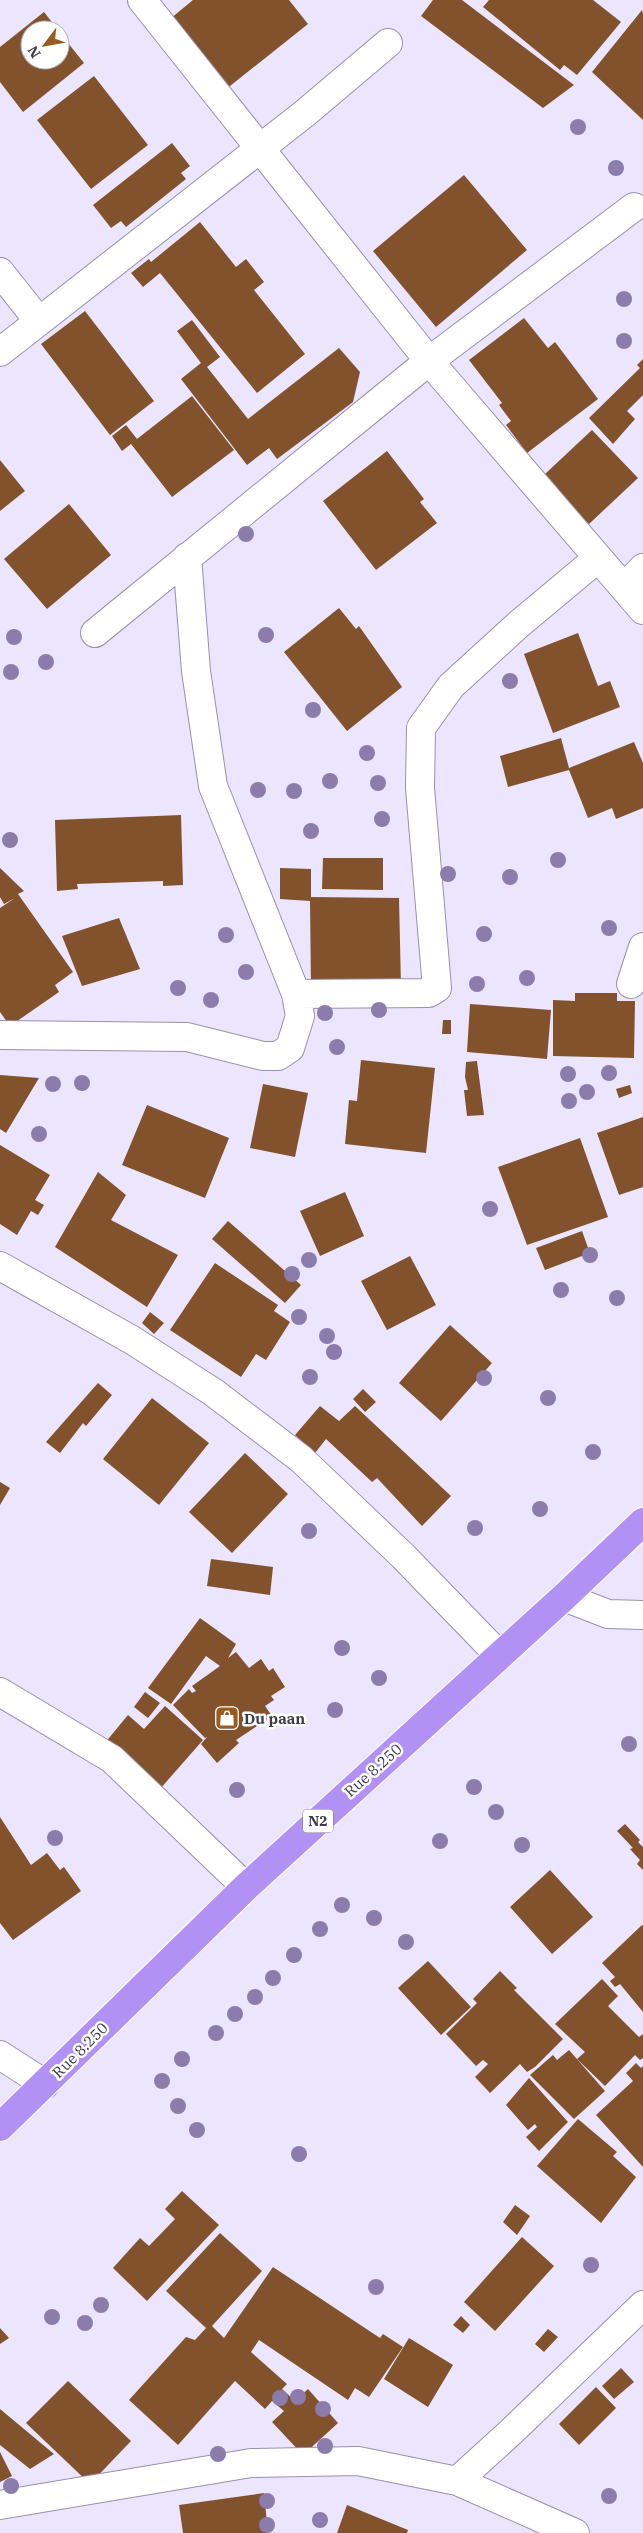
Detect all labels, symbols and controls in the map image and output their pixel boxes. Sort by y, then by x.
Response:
north arrow [20,20,70,70]
text: N [23,42,45,61]
shop icon: Du paan [214,1705,240,1731]
place label: Du paan [244,1709,305,1728]
street label: Rue 8.250 [340,1739,406,1801]
road number: N2 [303,1810,333,1832]
street label: Rue 8.250 [48,2018,112,2082]

